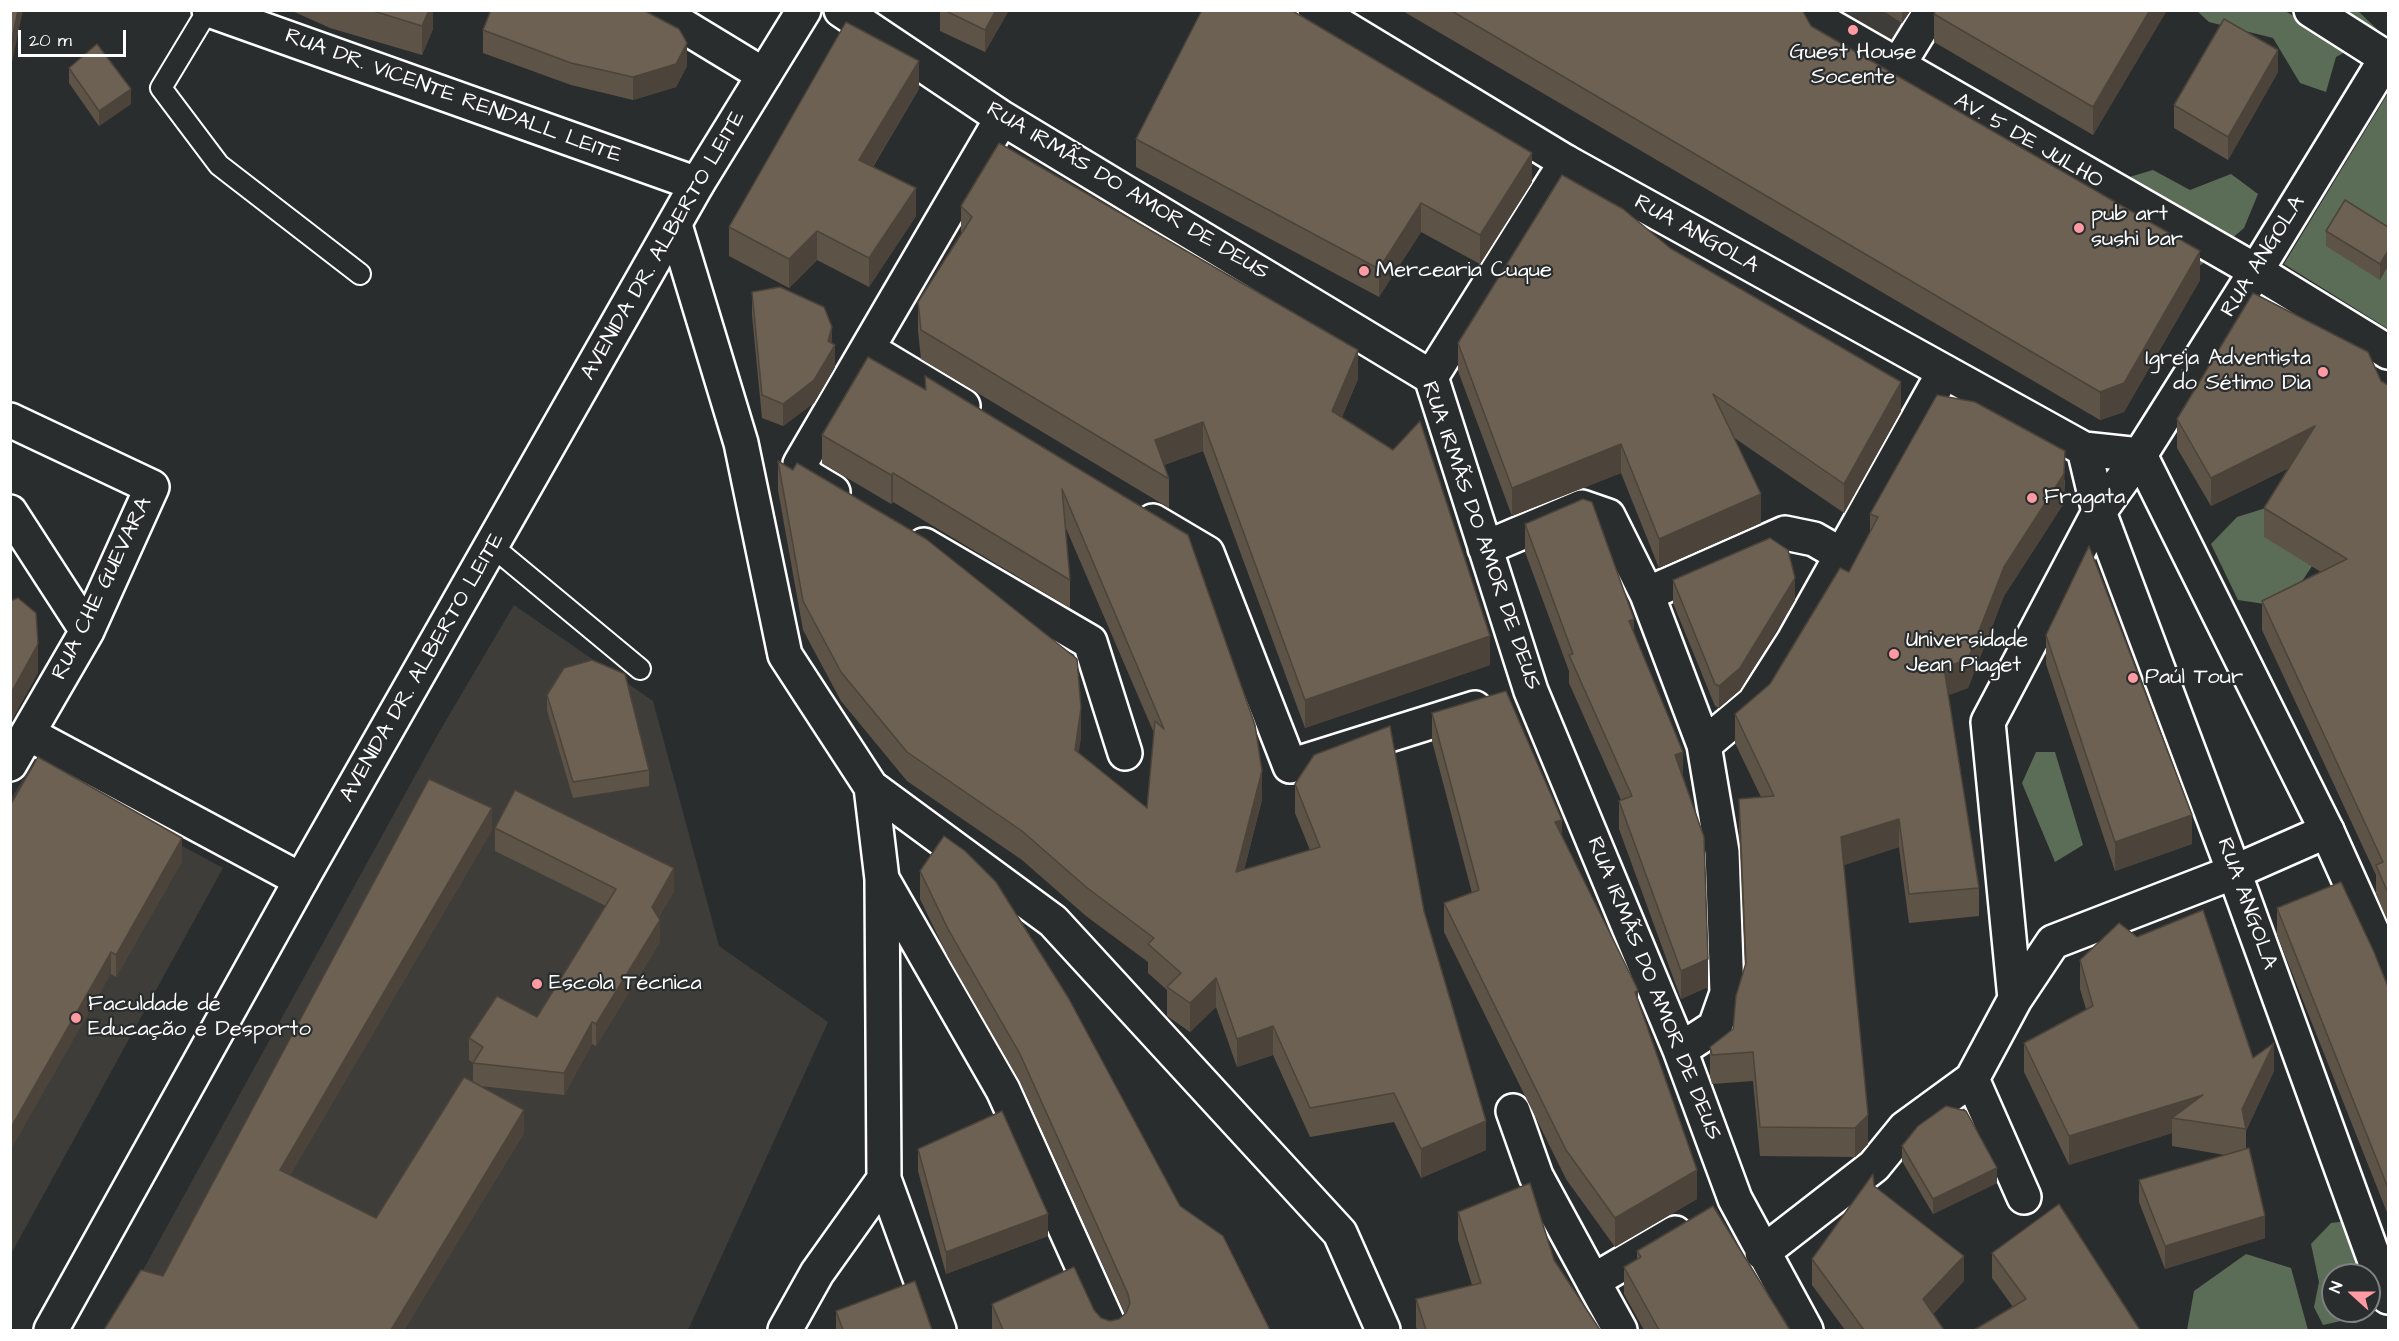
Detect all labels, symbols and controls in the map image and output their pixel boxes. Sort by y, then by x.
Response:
scale bar [21,18,129,56]
marker: Guest House Socente [1846,23,1860,37]
street label: RUA DR. VICENTE RENDALL LEITE [281,24,625,170]
text: 20 m [29,28,72,53]
place label: Guest House Socente [1790,40,1916,92]
street label: AV. 5 DE JULHO [1949,89,2107,195]
street label: RUA IRMÃS DO AMOR DE DEUS [981,97,1273,287]
street label: AVENIDA DR. ALBERTO LEITE [576,107,752,385]
street label: RUA ANGOLA [1629,190,1763,280]
street label: RUA ANGOLA [2216,191,2312,323]
place label: pub art sushi bar [2091,202,2183,254]
marker: pub art sushi bar [2072,221,2086,235]
place label: Mercearia Cuque [1376,258,1552,284]
marker: Mercearia Cuque [1357,264,1371,278]
place label: Igreja Adventista do Sétimo Dia [2145,346,2311,398]
marker: Igreja Adventista do Sétimo Dia [2316,365,2330,379]
street label: RUA IRMÃS DO AMOR DE DEUS [1415,378,1545,694]
place label: Fragata [2044,485,2125,511]
marker: Fragata [2025,491,2039,505]
street label: RUA CHE GUEVARA [47,493,159,685]
street label: AVENIDA DR. ALBERTO LEITE [335,529,511,807]
place label: Universidade Jean Piaget [1906,628,2028,680]
marker: Universidade Jean Piaget [1887,647,1901,661]
place label: Paúl Tour [2145,665,2243,691]
marker: Paúl Tour [2126,671,2140,685]
street label: RUA IRMÃS DO AMOR DE DEUS [1580,834,1726,1144]
street label: RUA ANGOLA [2210,835,2282,973]
place label: Escola Técnica [549,971,702,997]
marker: Escola Técnica [530,977,544,991]
place label: Faculdade de Educação e Desporto [88,992,311,1044]
marker: Faculdade de Educação e Desporto [69,1011,83,1025]
north arrow [2321,1263,2381,1323]
text: N [2324,1279,2348,1296]

